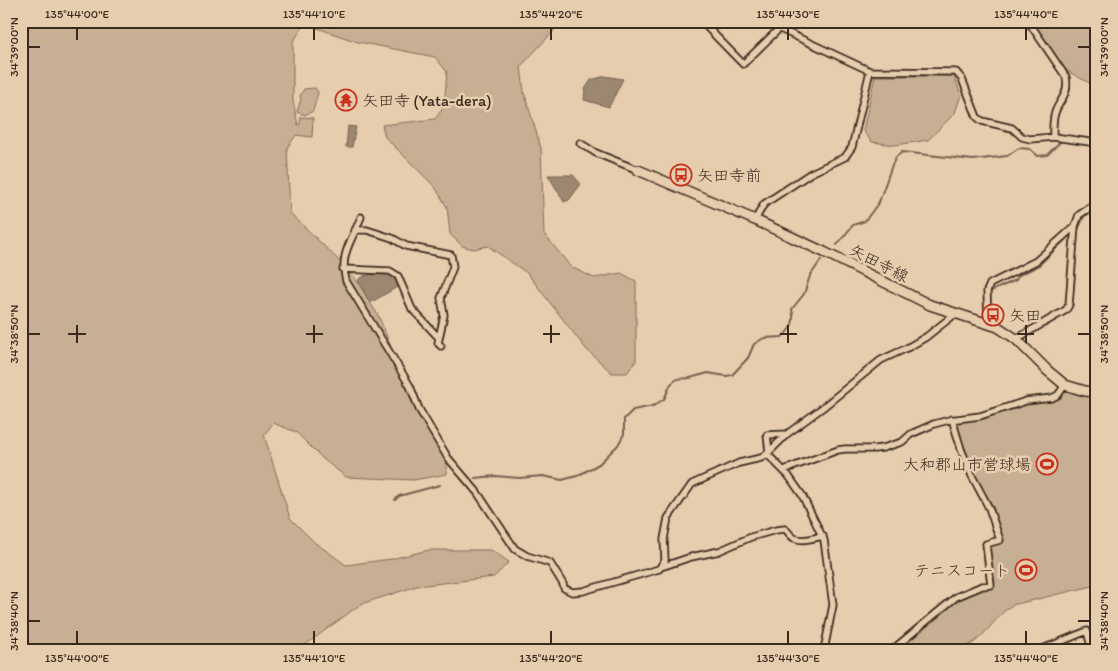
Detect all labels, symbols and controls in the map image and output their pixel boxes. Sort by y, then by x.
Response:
text: 135°44'00"E [45,7,110,21]
text: 135°44'10"E [283,7,346,21]
text: 135°44'20"E [519,7,583,21]
text: 135°44'30"E [756,7,820,21]
text: 135°44'40"E [994,7,1058,21]
text: 34°39'00"N [7,17,21,77]
text: 34°39'00"N [1097,17,1111,77]
temple icon: 矢田寺 (Yata-dera) [334,88,358,112]
place label: 矢田寺 (Yata-dera) [362,91,492,110]
bus stop icon: 矢田寺前 [669,163,693,187]
place label: 矢田寺前 [697,166,761,185]
street label: 矢田寺線 [846,240,912,286]
bus stop icon: 矢田 [981,303,1005,327]
text: 34°38'50"N [7,305,21,363]
text: 34°38'50"N [1097,305,1111,363]
place label: 矢田 [1009,306,1041,325]
sports icon: 大和郡山市営球場 [1035,452,1059,476]
place label: 大和郡山市営球場 [903,455,1031,474]
sports icon: テニスコート [1014,558,1038,582]
place label: テニスコート [914,561,1010,580]
text: 34°38'40"N [7,591,21,651]
text: 34°38'40"N [1097,591,1111,651]
text: 135°44'00"E [45,651,110,665]
text: 135°44'10"E [283,651,346,665]
text: 135°44'20"E [519,651,583,665]
text: 135°44'30"E [756,651,820,665]
text: 135°44'40"E [994,651,1058,665]

